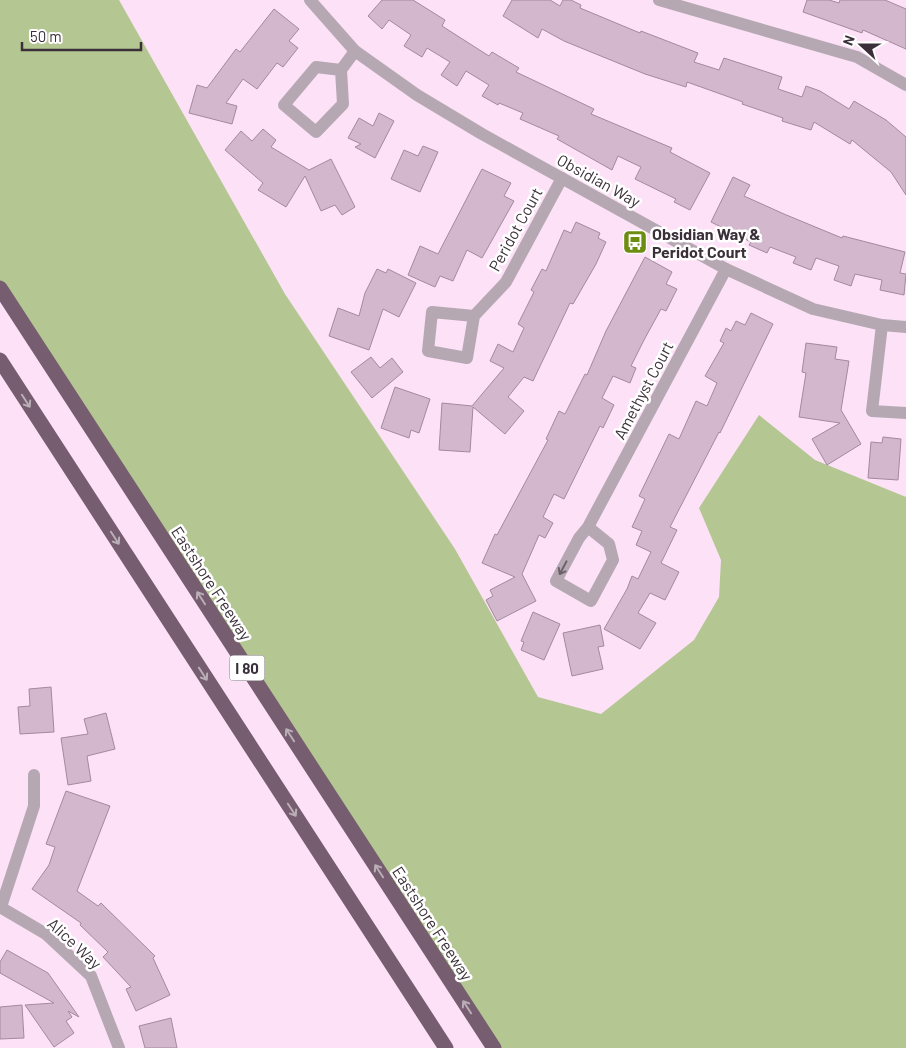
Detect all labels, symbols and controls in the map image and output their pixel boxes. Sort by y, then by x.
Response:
scale bar [22,20,141,52]
north arrow [836,20,886,70]
text: 50 m [30,27,62,45]
text: N [839,33,858,48]
street label: Obsidian Way [554,149,644,211]
street label: Peridot Court [484,184,546,274]
place label: Obsidian Way & Peridot Court [652,224,760,261]
bus stop icon: Obsidian Way & Peridot Court [622,229,648,255]
street label: Amethyst Court [609,338,677,442]
one-way arrow [22,394,32,408]
street label: Eastshore Freeway [168,522,256,644]
one-way arrow [110,530,120,544]
one-way arrow [558,560,567,575]
one-way arrow [196,592,206,606]
road number: I 80 [230,656,264,680]
one-way arrow [199,666,209,680]
one-way arrow [285,728,295,742]
one-way arrow [287,803,297,817]
street label: Eastshore Freeway [389,862,477,984]
one-way arrow [373,864,384,878]
street label: Alice Way [44,913,106,973]
one-way arrow [462,1000,472,1014]

